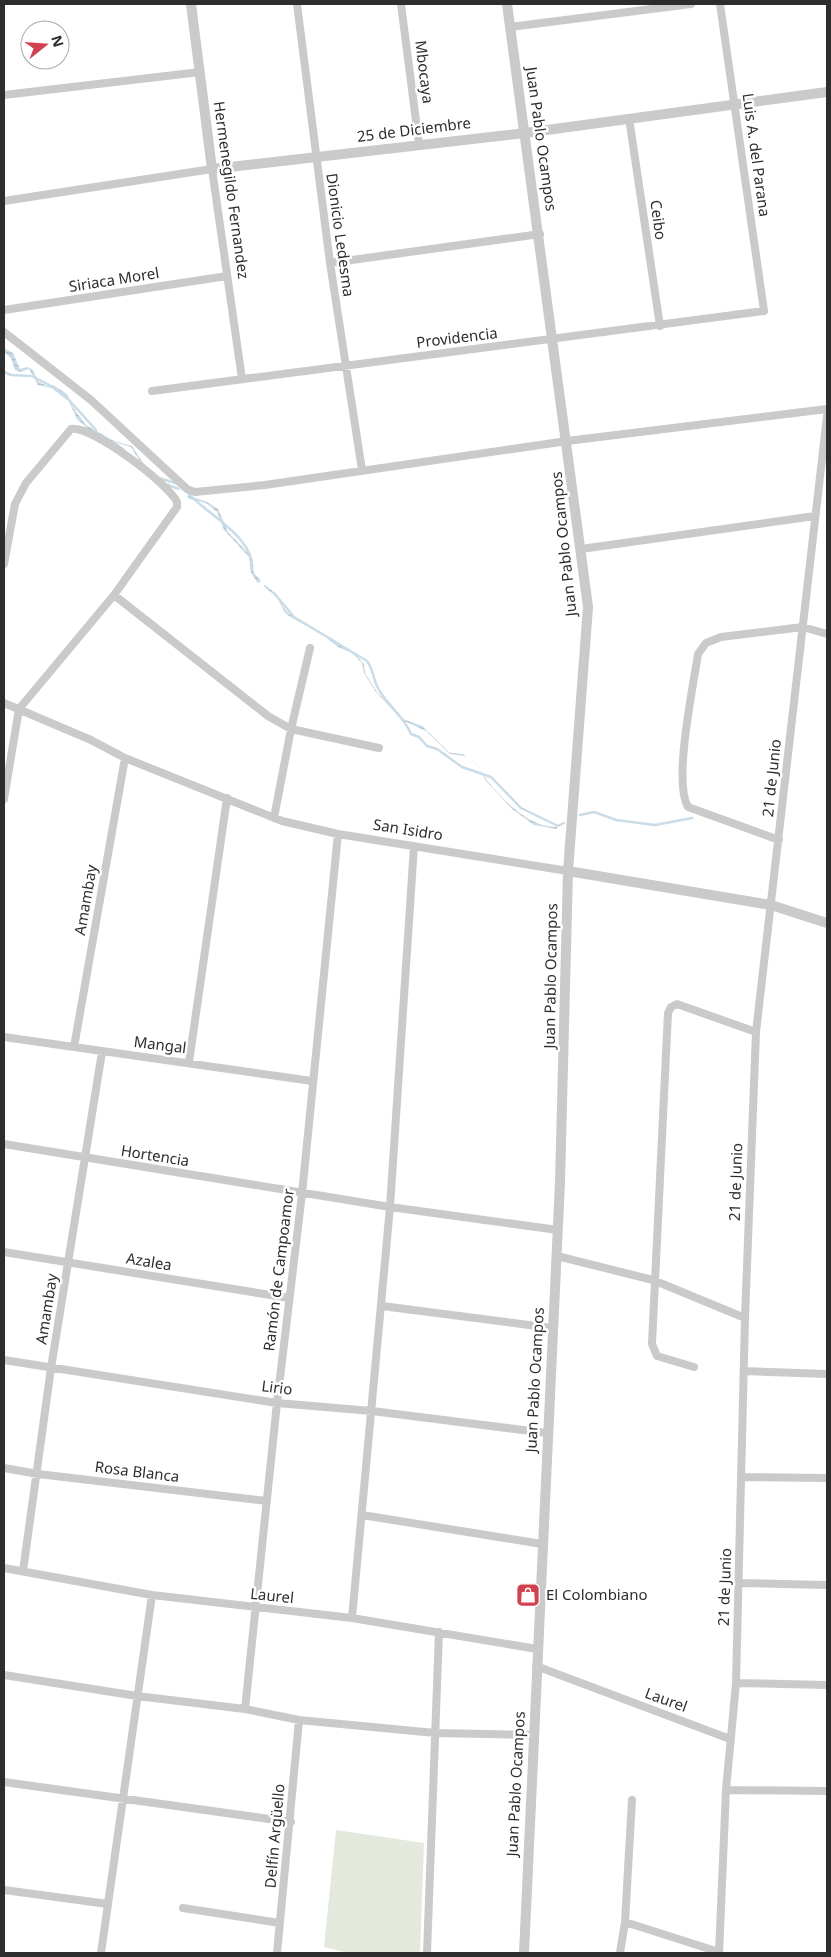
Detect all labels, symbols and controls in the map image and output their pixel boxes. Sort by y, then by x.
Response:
north arrow [20,20,70,70]
text: N [47,33,69,49]
street label: Mbocaya [411,39,439,105]
street label: Juan Pablo Ocampos [522,64,562,212]
street label: Luis A. del Parana [738,92,776,218]
street label: Hermenegildo Fernandez [210,100,254,280]
street label: 25 de Diciembre [356,112,472,146]
street label: Dionicio Ledesma [322,172,360,298]
street label: Ceibo [646,199,672,241]
street label: Siriaca Morel [67,262,160,296]
street label: Providencia [415,322,499,352]
street label: Juan Pablo Ocampos [545,471,581,619]
street label: 21 de Junio [757,738,785,818]
street label: San Isidro [372,814,444,844]
street label: Amambay [69,863,101,937]
street label: Juan Pablo Ocampos [539,903,561,1051]
street label: Mangal [133,1031,188,1057]
street label: Hortencia [120,1140,191,1170]
street label: 21 de Junio [724,1143,746,1221]
street label: Ramón de Campoamor [258,1188,298,1352]
street label: Azalea [125,1248,173,1274]
street label: Amambay [31,1272,62,1346]
street label: Juan Pablo Ocampos [520,1307,548,1455]
street label: Lirio [261,1375,294,1399]
street label: Rosa Blanca [94,1456,180,1486]
street label: 21 de Junio [713,1548,735,1626]
shop icon: El Colombiano [515,1582,541,1608]
street label: Laurel [249,1583,295,1607]
place label: El Colombiano [546,1584,648,1604]
street label: Laurel [642,1682,690,1716]
street label: Juan Pablo Ocampos [501,1711,529,1859]
street label: Delfín Argüello [259,1783,289,1889]

